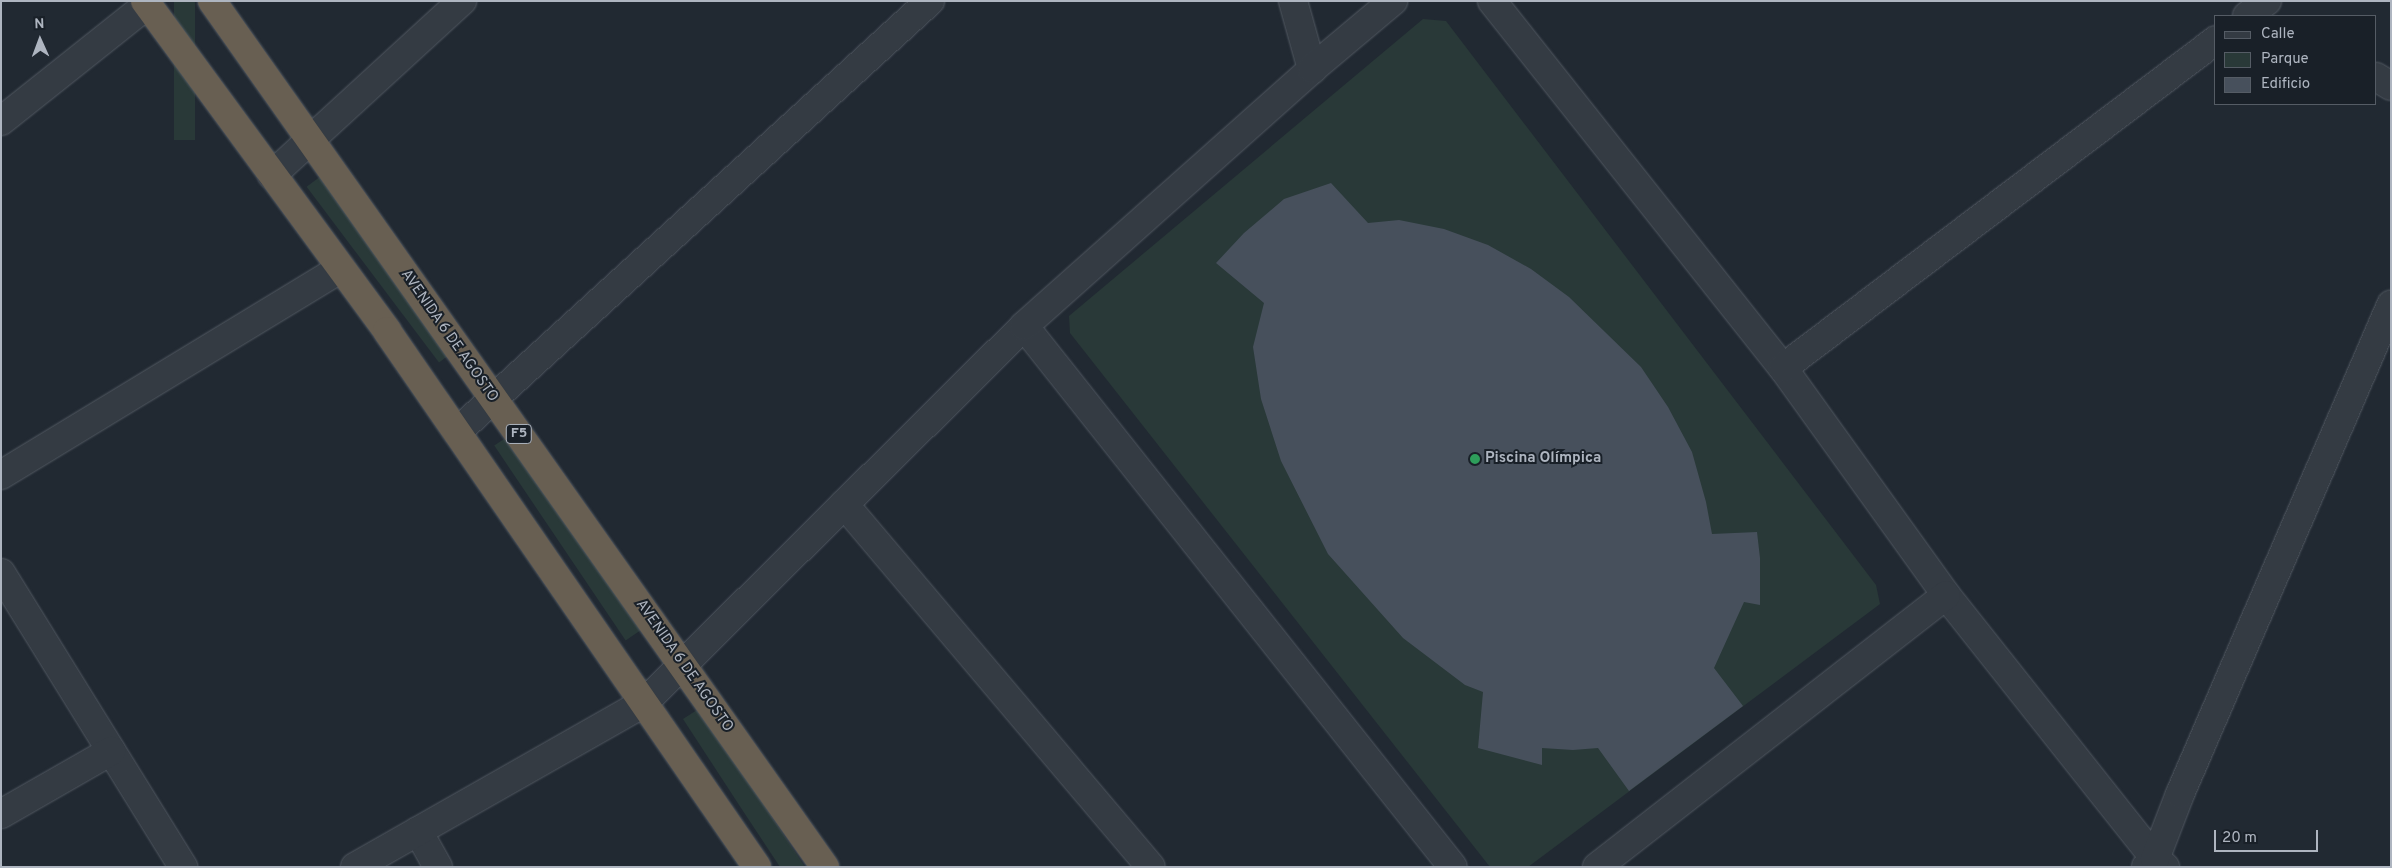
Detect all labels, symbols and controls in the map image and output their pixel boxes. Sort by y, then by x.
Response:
north arrow [15,15,65,65]
legend [2214,15,2377,105]
text: N [34,16,45,33]
text: Calle [2261,25,2295,44]
text: Parque [2261,50,2309,69]
text: Edificio [2261,75,2310,94]
street label: AVENIDA 6 DE AGOSTO [396,266,502,406]
road number: F5 [505,422,533,446]
place label: Piscina Olímpica [1485,450,1601,468]
marker: Piscina Olímpica [1469,453,1481,465]
street label: AVENIDA 6 DE AGOSTO [631,596,737,736]
scale bar [2217,820,2321,852]
text: 20 m [2222,829,2257,848]

